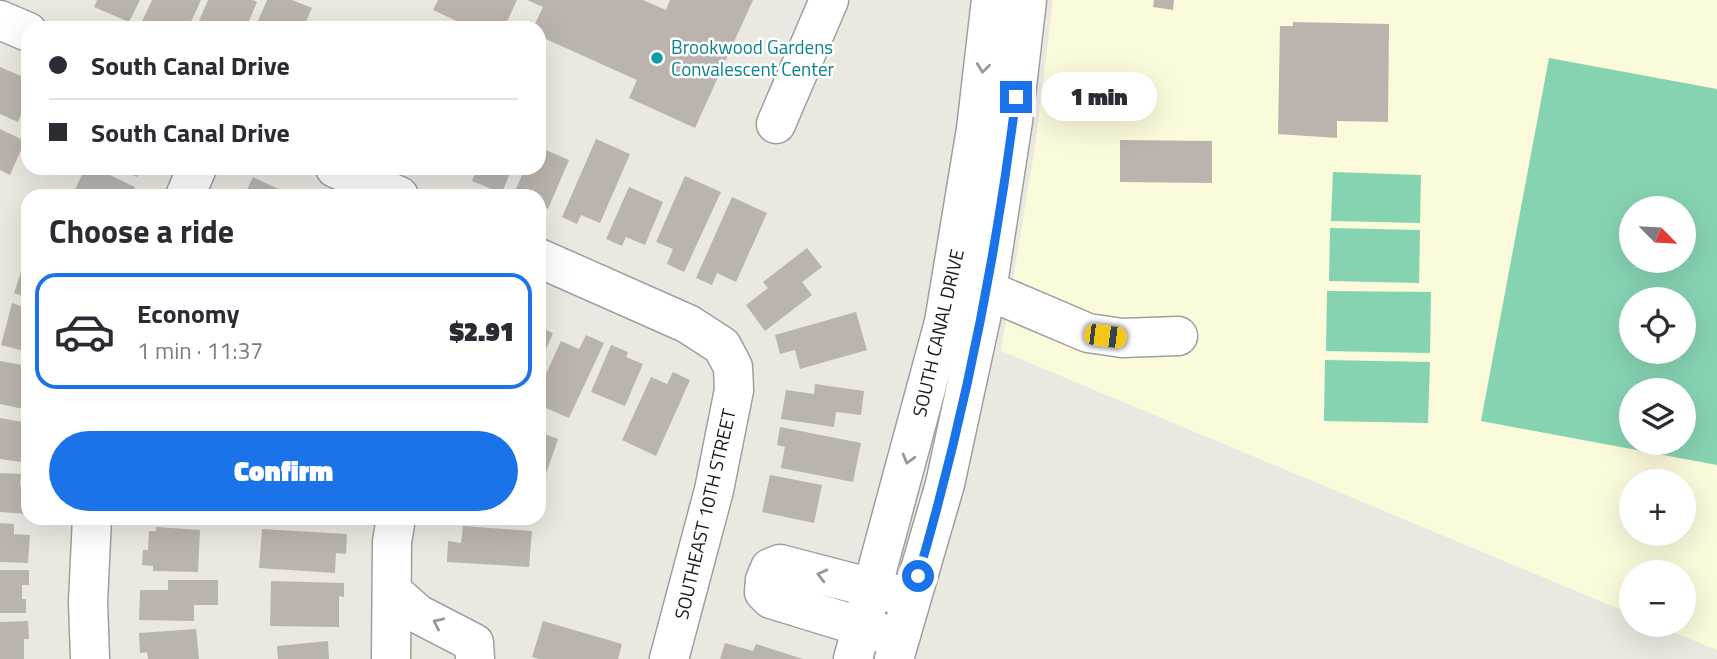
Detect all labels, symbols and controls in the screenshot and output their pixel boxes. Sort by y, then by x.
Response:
place label: Brookwood Gardens Convalescent Center [671,32,835,83]
text: South Canal Drive [91,46,290,85]
marker: Brookwood Gardens Convalescent Center [649,50,665,66]
one-way arrow [976,62,991,74]
callout: 1 min [1040,72,1156,122]
text: 1 min [1070,79,1128,114]
route end [1000,81,1032,113]
text: South Canal Drive [91,113,290,152]
north arrow [1619,196,1696,273]
map controls [1619,196,1696,637]
text: Choose a ride [49,207,234,255]
street label: SOUTH CANAL DRIVE [904,246,971,420]
button: locate [1619,287,1696,364]
text: Economy [137,294,239,333]
icon: car [53,300,116,363]
text: $2.91 [449,312,514,351]
car [1083,323,1128,349]
text: 1 min · 11:37 [137,333,263,368]
button: layers [1619,378,1696,455]
street label: SOUTHEAST 10TH STREET [666,406,743,622]
button: Confirm [49,431,518,511]
one-way arrow [901,453,916,465]
button: + [1619,469,1696,546]
route start [902,560,934,592]
button: − [1619,560,1696,637]
one-way arrow [816,569,828,583]
one-way arrow [433,617,445,631]

